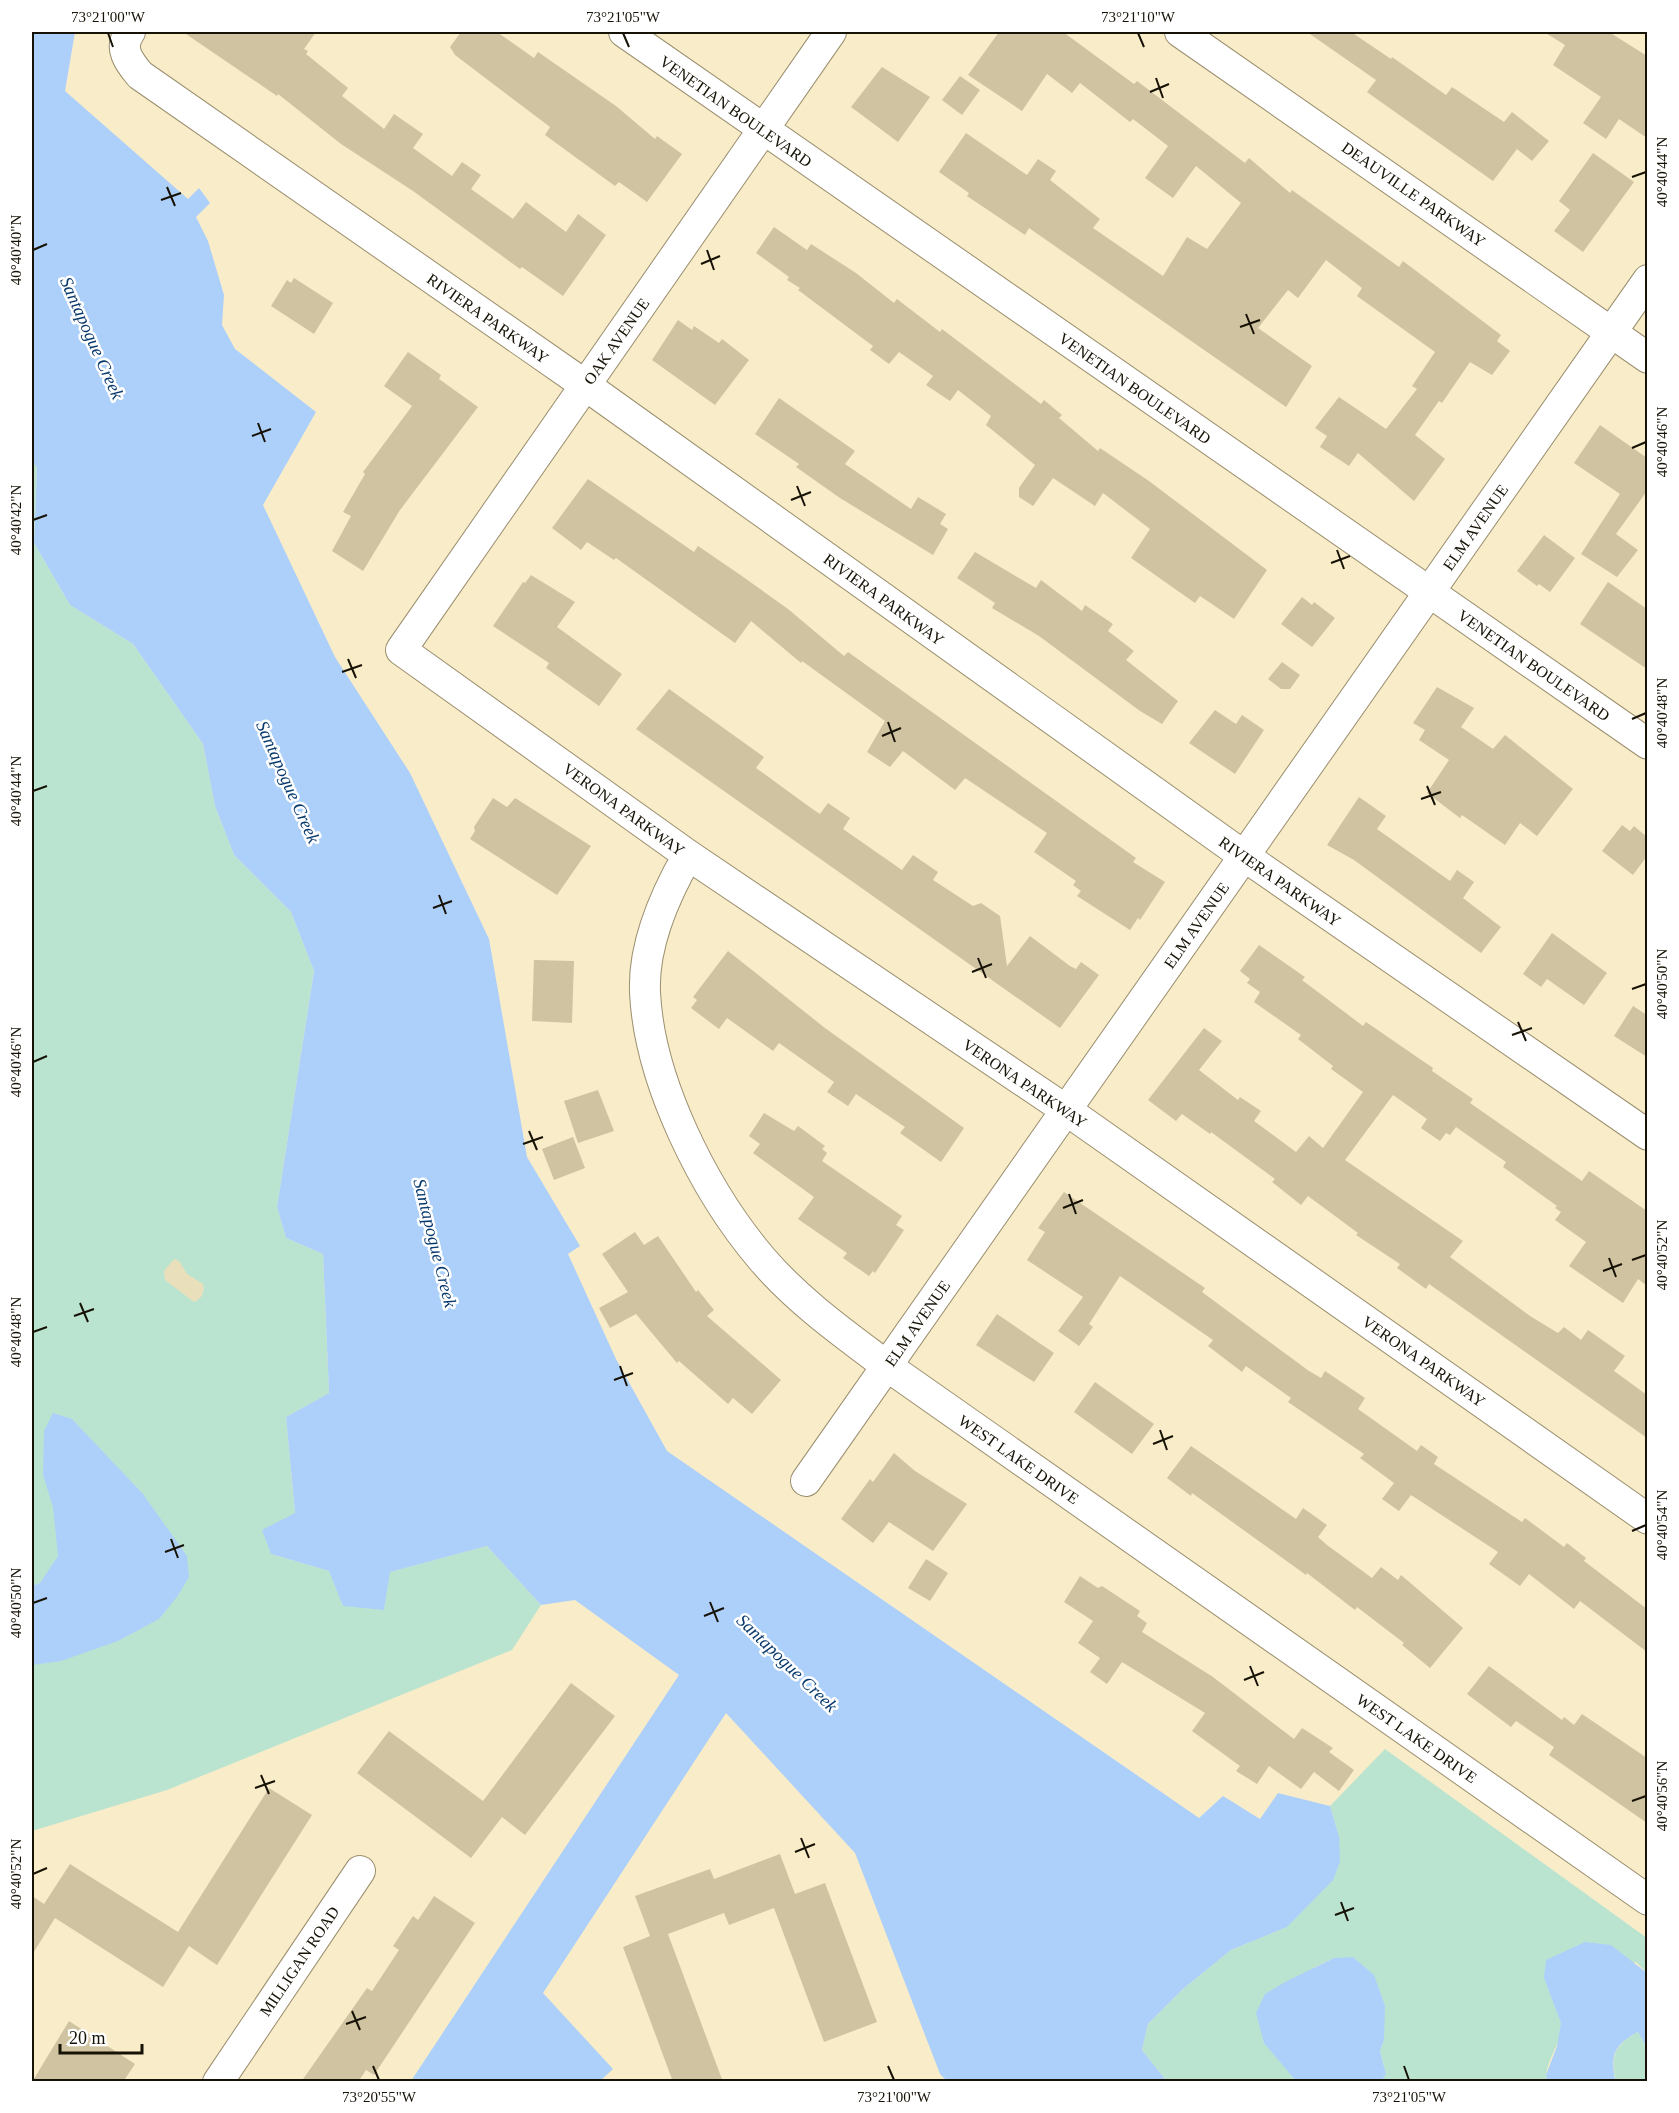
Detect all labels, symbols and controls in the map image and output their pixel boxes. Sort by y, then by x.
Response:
text: 73°21'00"W [71,9,146,25]
text: 73°21'05"W [586,9,661,25]
text: 73°21'10"W [1101,9,1176,25]
street label: VENETIAN BOULEVARD [657,52,815,170]
text: 40°40'44"N [1654,137,1670,207]
street label: DEAUVILLE PARKWAY [1339,138,1489,251]
text: 40°40'40"N [8,215,24,285]
street label: RIVIERA PARKWAY [424,270,552,367]
water label: Santapogue Creek [56,274,128,403]
street label: OAK AVENUE [580,295,652,388]
street label: VENETIAN BOULEVARD [1056,329,1214,447]
text: 40°40'46"N [1654,407,1670,477]
street label: ELM AVENUE [1440,481,1511,573]
text: 40°40'42"N [8,485,24,555]
street label: RIVIERA PARKWAY [820,550,947,649]
street label: VENETIAN BOULEVARD [1455,606,1613,724]
text: 40°40'48"N [1654,678,1670,748]
water label: Santapogue Creek [252,718,324,847]
text: 40°40'44"N [8,756,24,826]
street label: VERONA PARKWAY [560,760,688,859]
street label: RIVIERA PARKWAY [1216,833,1344,930]
street label: ELM AVENUE [1161,879,1232,971]
text: 40°40'50"N [1654,949,1670,1019]
text: 40°40'46"N [8,1027,24,1097]
street label: VERONA PARKWAY [959,1036,1090,1132]
water label: Santapogue Creek [409,1177,461,1310]
text: 40°40'52"N [1654,1220,1670,1290]
street label: ELM AVENUE [882,1277,953,1369]
text: 40°40'48"N [8,1297,24,1367]
street label: VERONA PARKWAY [1359,1313,1489,1410]
street label: WEST LAKE DRIVE [955,1411,1082,1507]
text: 40°40'54"N [1654,1490,1670,1560]
text: 40°40'50"N [8,1568,24,1638]
water label: Santapogue Creek [733,1610,842,1717]
street label: WEST LAKE DRIVE [1353,1690,1480,1786]
text: 40°40'56"N [1654,1761,1670,1831]
text: 40°40'52"N [8,1839,24,1909]
street label: MILLIGAN ROAD [256,1903,342,2019]
scale bar [60,2017,142,2055]
text: 20 m [69,2028,106,2048]
text: 73°20'55"W [342,2089,417,2105]
text: 73°21'00"W [857,2089,932,2105]
text: 73°21'05"W [1372,2089,1447,2105]

